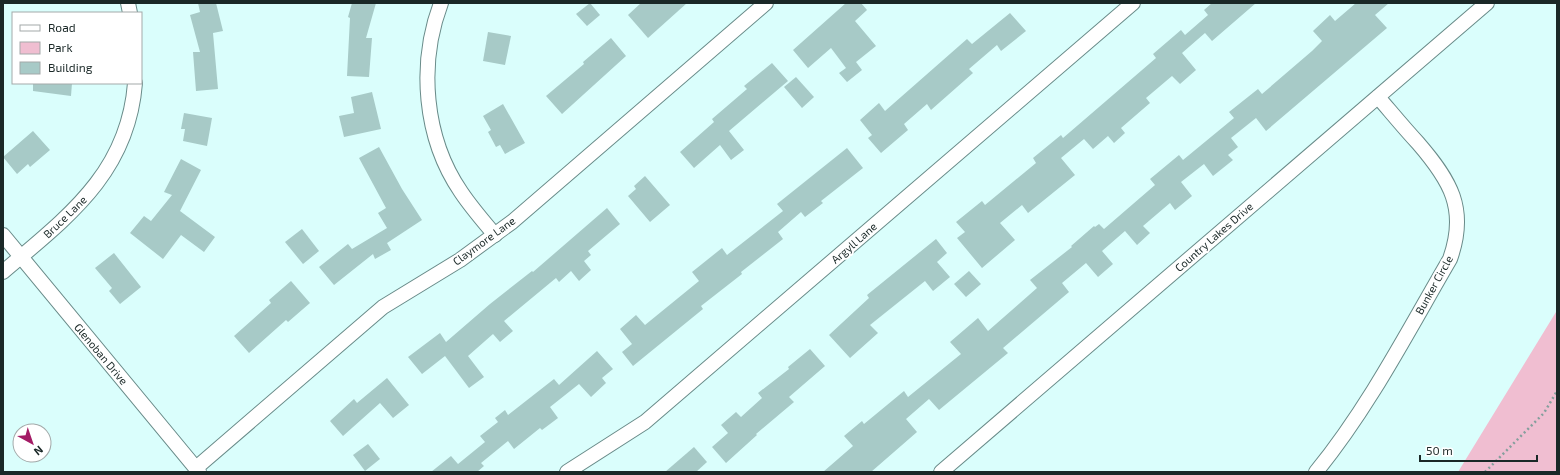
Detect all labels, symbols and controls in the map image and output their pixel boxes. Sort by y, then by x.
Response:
legend [12,12,142,84]
text: Road [48,20,76,34]
text: Park [48,40,73,54]
text: Building [48,60,93,74]
street label: Bruce Lane [40,193,89,240]
street label: Country Lakes Drive [1172,199,1255,274]
street label: Claymore Lane [450,214,517,268]
street label: Argyll Lane [828,219,879,266]
street label: Bunker Circle [1412,253,1455,316]
street label: Glenoban Drive [72,320,131,387]
north arrow [12,423,52,463]
scale bar [1420,437,1537,463]
text: 50 m [1426,443,1453,457]
text: N [31,444,46,459]

